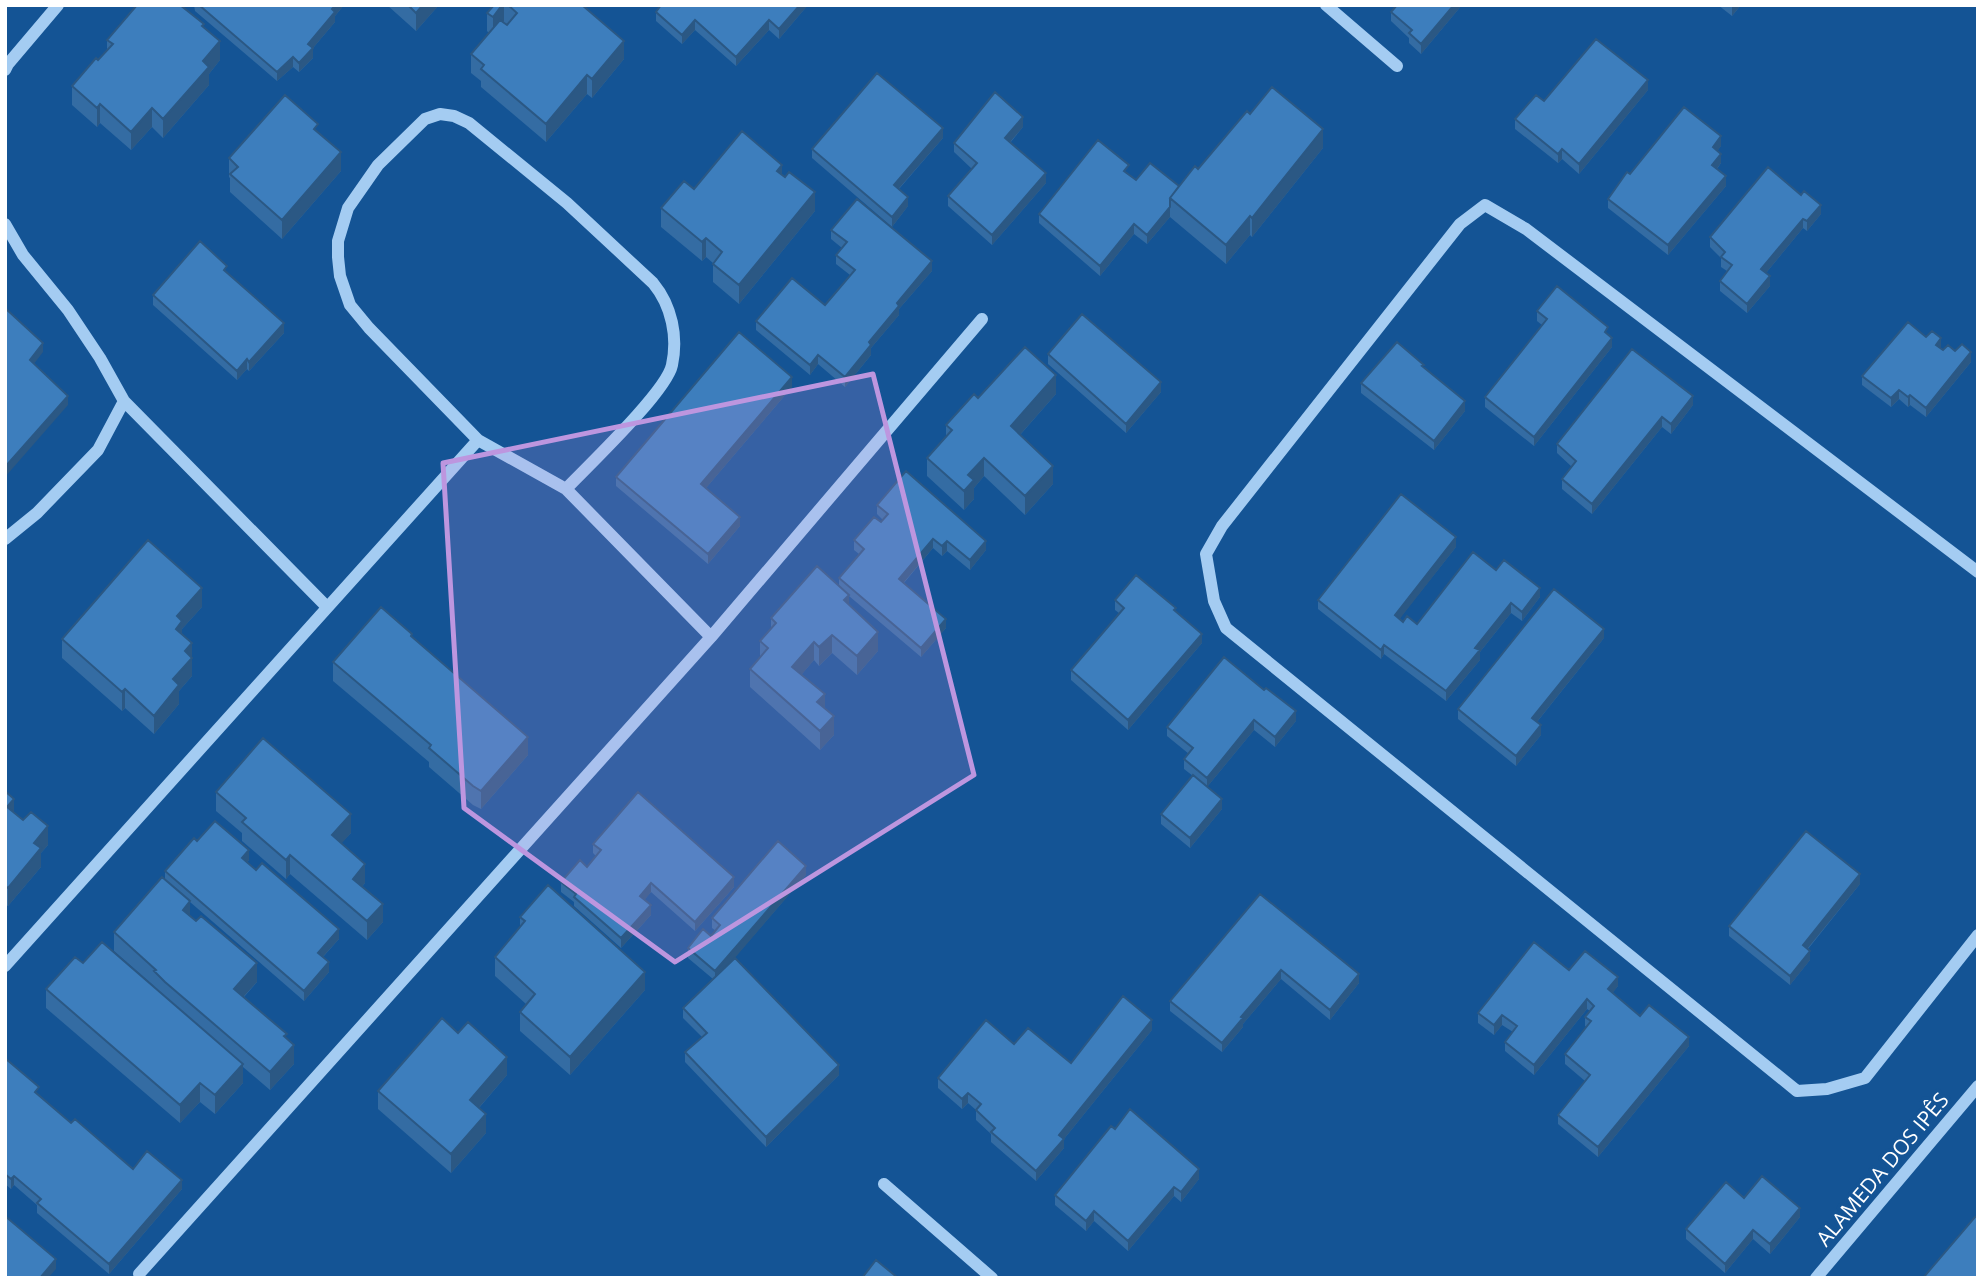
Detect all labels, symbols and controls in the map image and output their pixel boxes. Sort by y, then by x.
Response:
street label: ALAMEDA DOS IPÊS [1809,1086,1955,1252]

